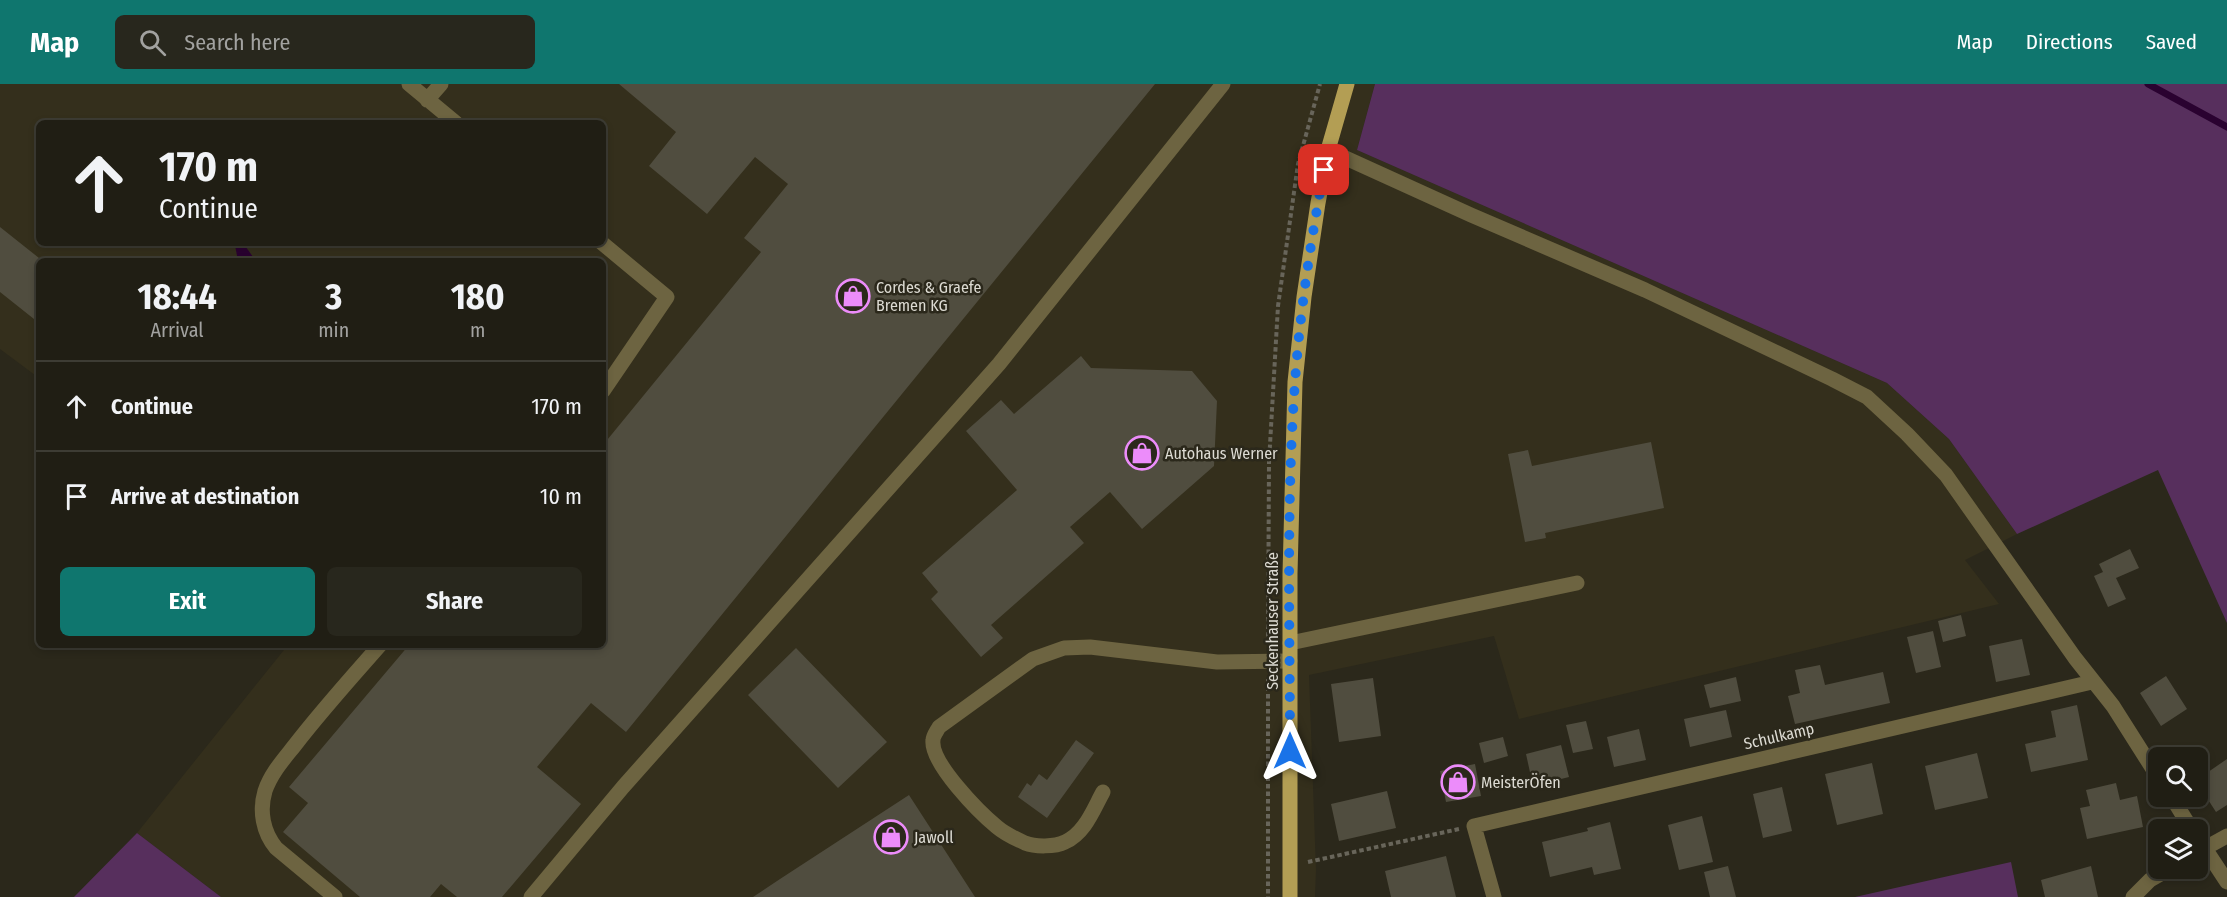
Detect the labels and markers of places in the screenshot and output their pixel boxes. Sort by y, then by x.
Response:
pin [1298,144,1349,195]
shop icon: Cordes & Graefe Bremen KG [835,278,871,314]
place label: Cordes & Graefe Bremen KG [876,278,982,315]
shop icon: Autohaus Werner [1124,435,1160,471]
place label: Autohaus Werner [1165,444,1278,463]
shop icon: MeisterÖfen [1440,764,1476,800]
place label: MeisterÖfen [1481,773,1561,792]
shop icon: Jawoll [873,819,909,855]
place label: Jawoll [914,828,953,847]

